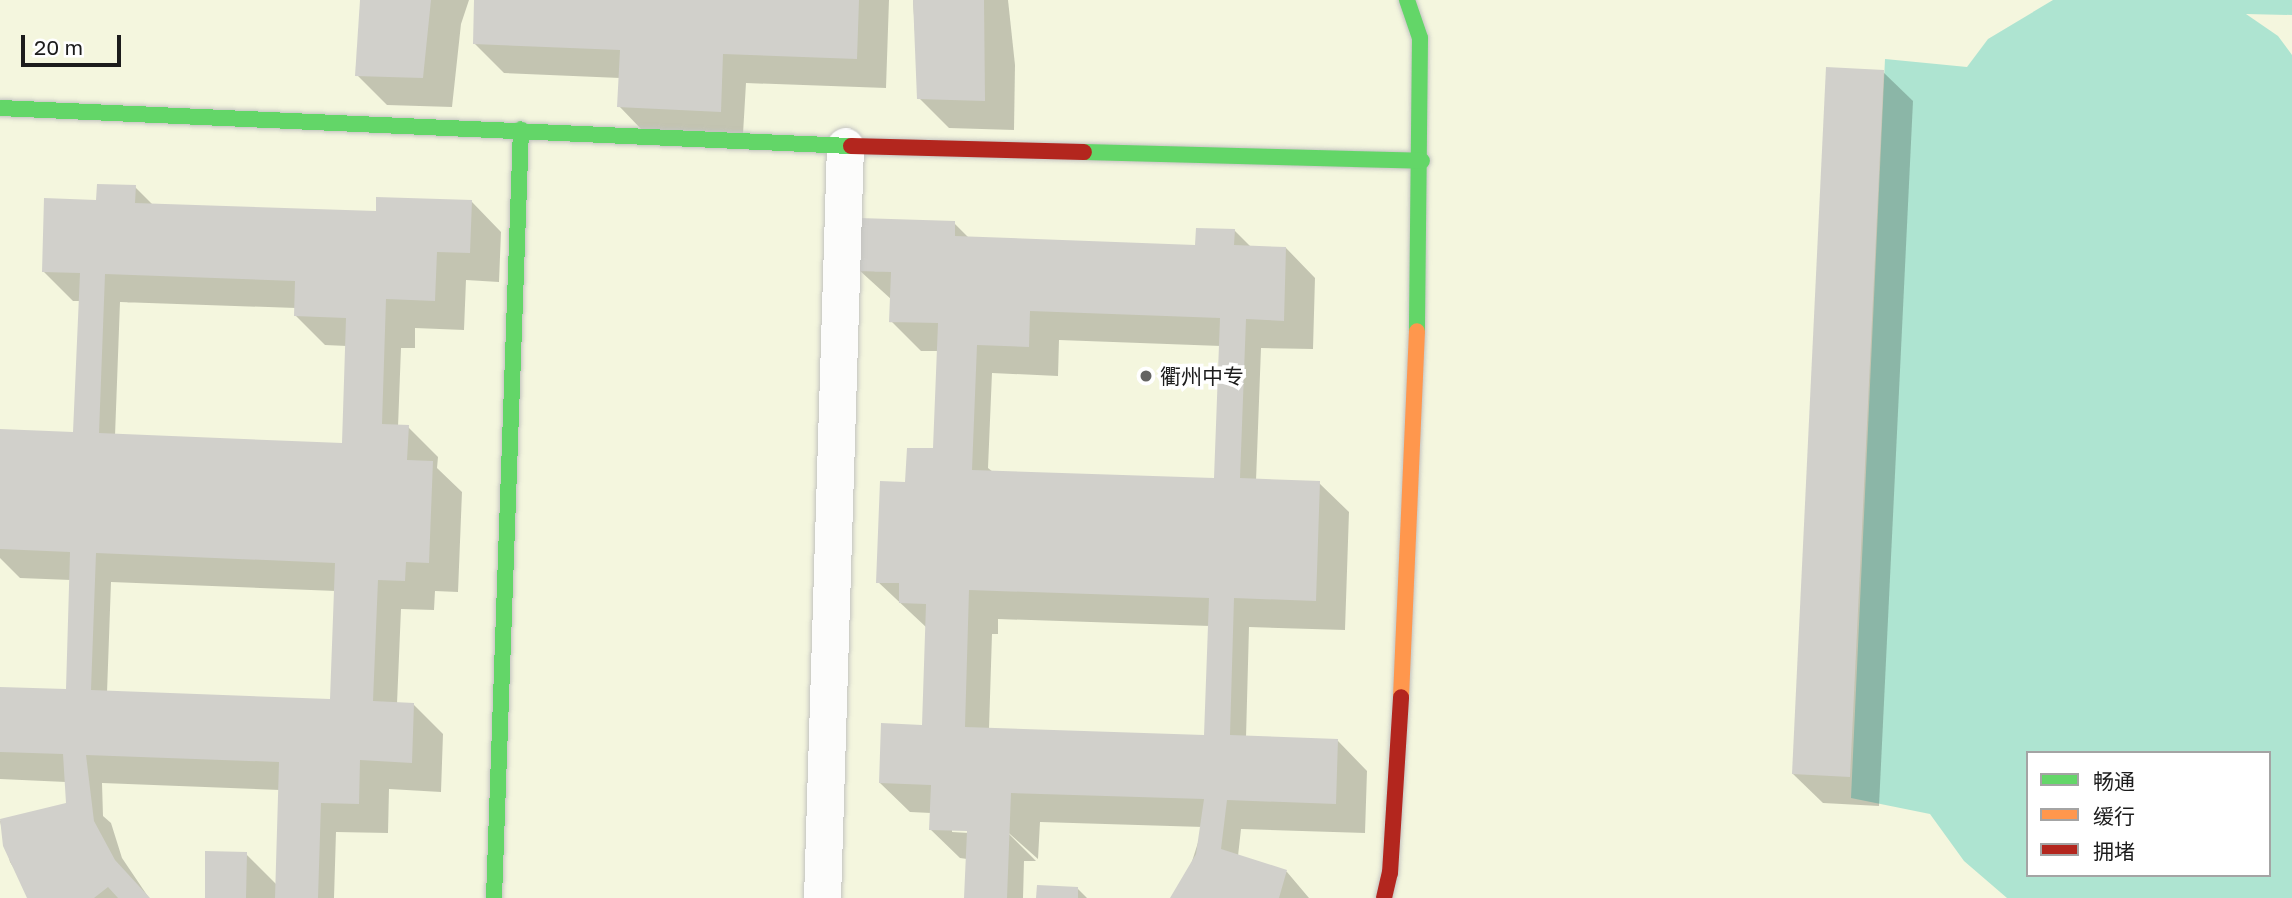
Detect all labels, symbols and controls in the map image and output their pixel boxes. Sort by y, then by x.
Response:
scale bar [24,21,124,65]
text: 20 m [34,34,83,60]
place label: 衢州中专 [1160,363,1244,389]
marker: 衢州中专 [1138,368,1154,384]
legend [2026,751,2271,877]
text: 畅通 [2093,768,2135,794]
text: 缓行 [2093,803,2135,829]
text: 拥堵 [2093,838,2135,864]

